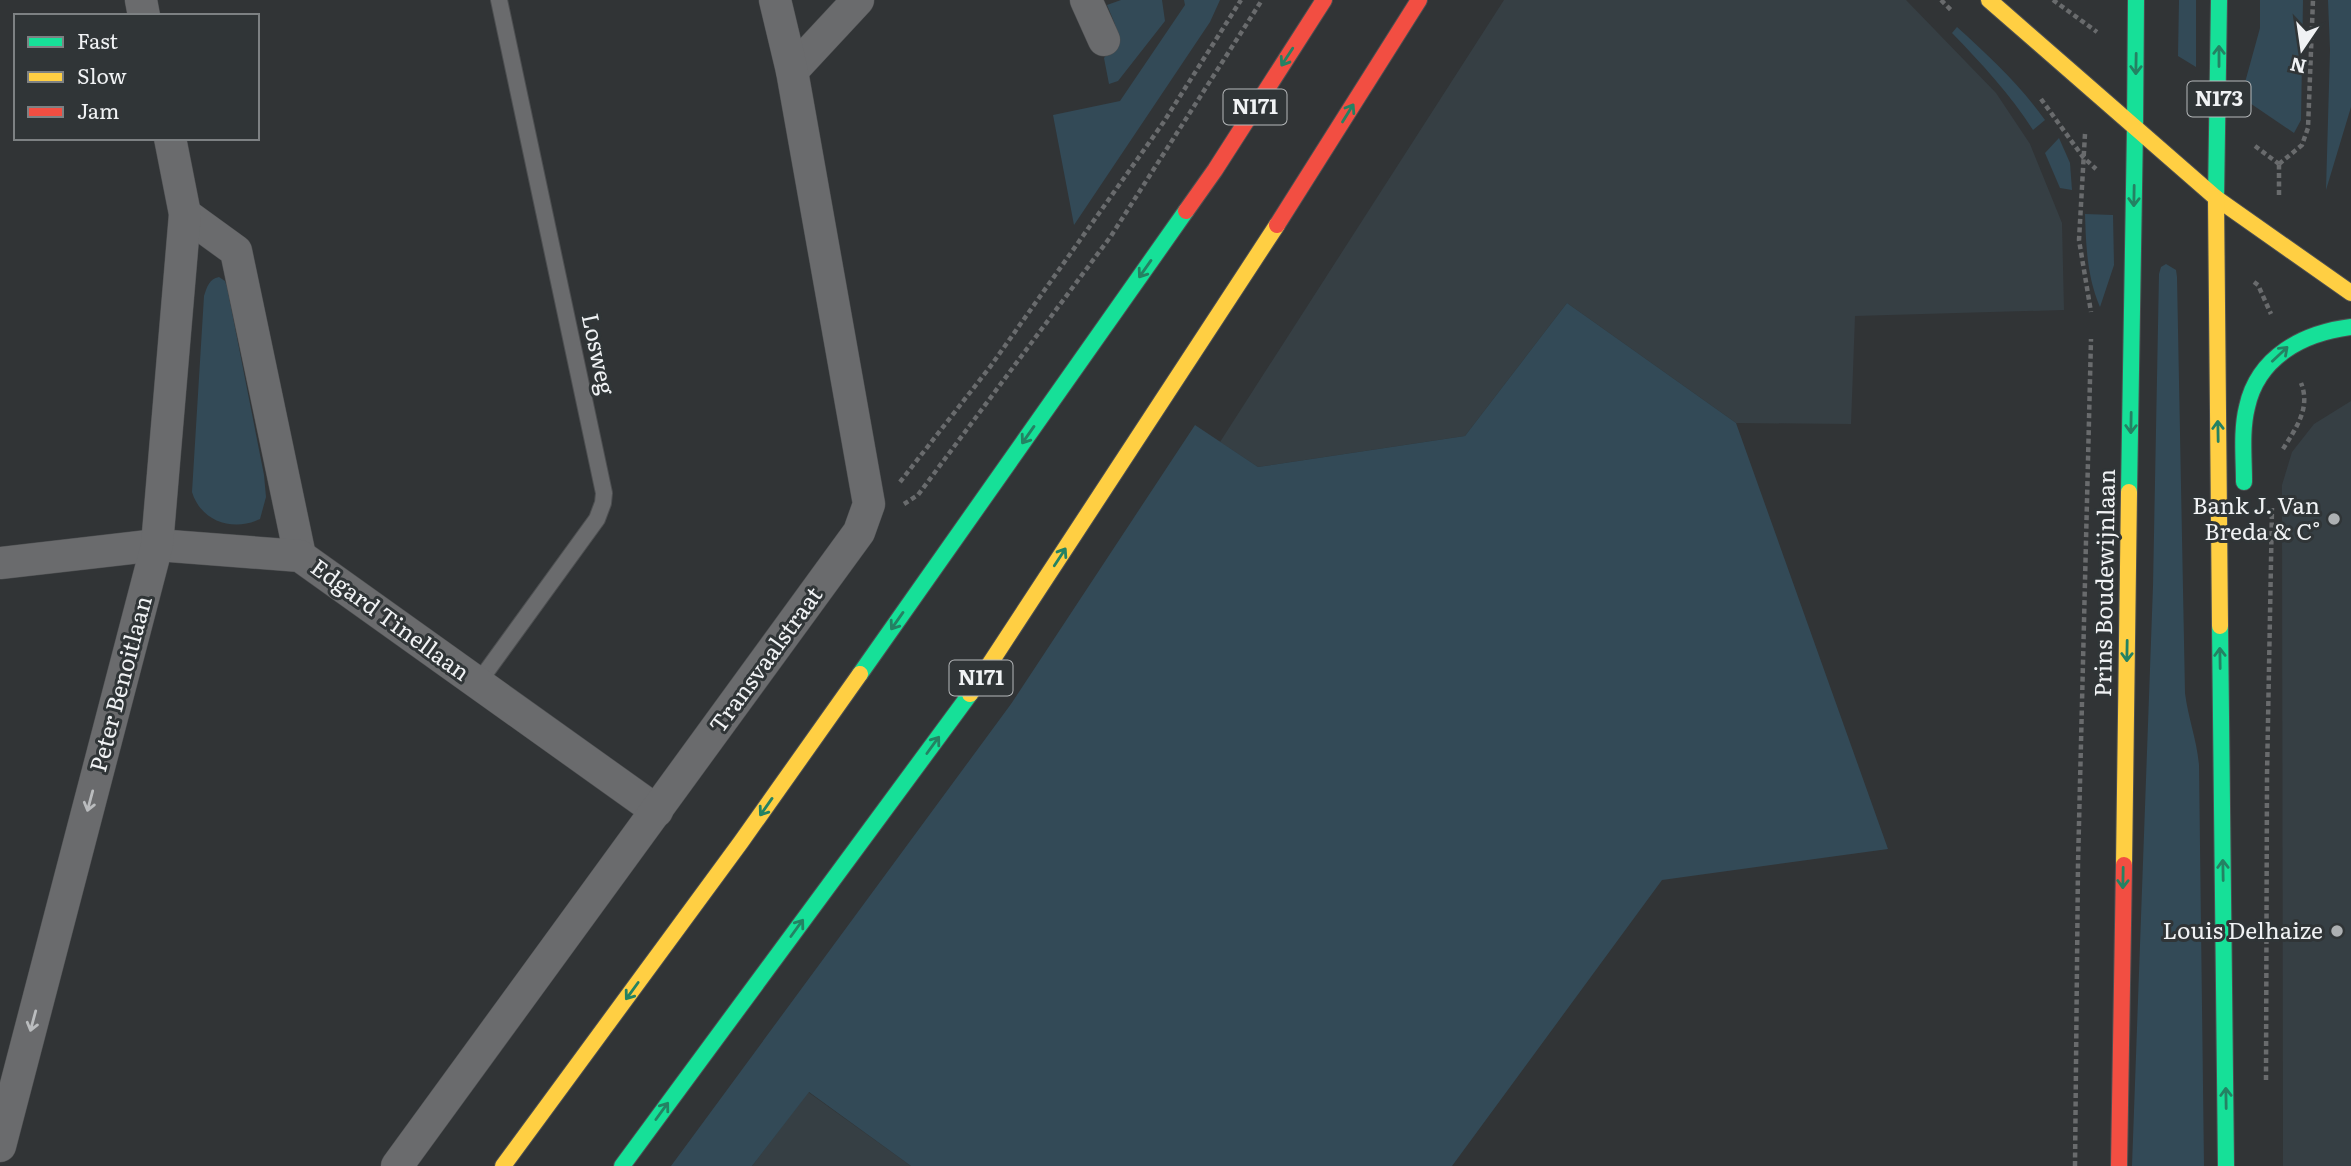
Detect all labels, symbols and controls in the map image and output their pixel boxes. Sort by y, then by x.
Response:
legend [14,14,259,140]
north arrow [2267,14,2337,84]
text: Fast [77,24,118,55]
one-way arrow [2212,45,2226,68]
one-way arrow [1280,47,1294,67]
text: N [2287,51,2309,82]
one-way arrow [2129,52,2143,75]
text: Slow [77,59,127,90]
road number: N173 [2188,82,2250,116]
road number: N171 [1224,90,1286,124]
text: Jam [77,94,119,125]
one-way arrow [1342,103,1356,123]
one-way arrow [2127,184,2141,207]
one-way arrow [1138,259,1152,278]
street label: Losweg [575,310,625,398]
one-way arrow [2272,345,2289,362]
one-way arrow [2124,412,2138,435]
one-way arrow [2211,419,2225,442]
one-way arrow [1021,425,1035,444]
street label: Prins Boudewijnlaan [2084,469,2122,697]
place label: Bank J. Van Breda & C° [2192,487,2320,547]
marker: Bank J. Van Breda & C° [2326,511,2342,527]
one-way arrow [1053,548,1068,567]
street label: Edgard Tinellaan [305,549,478,688]
street label: Transvaalstraat [700,578,830,739]
street label: Peter Benoitlaan [79,592,159,775]
one-way arrow [890,611,904,630]
one-way arrow [2120,639,2134,662]
one-way arrow [2213,647,2227,670]
road number: N171 [950,660,1012,696]
one-way arrow [925,736,940,755]
one-way arrow [83,789,96,812]
one-way arrow [759,797,773,816]
one-way arrow [2216,859,2230,882]
one-way arrow [2117,867,2130,890]
place label: Louis Delhaize [2162,912,2323,946]
one-way arrow [790,919,805,938]
marker: Louis Delhaize [2329,923,2345,939]
one-way arrow [624,981,639,1000]
one-way arrow [25,1010,38,1032]
one-way arrow [2219,1087,2233,1110]
one-way arrow [655,1102,670,1121]

